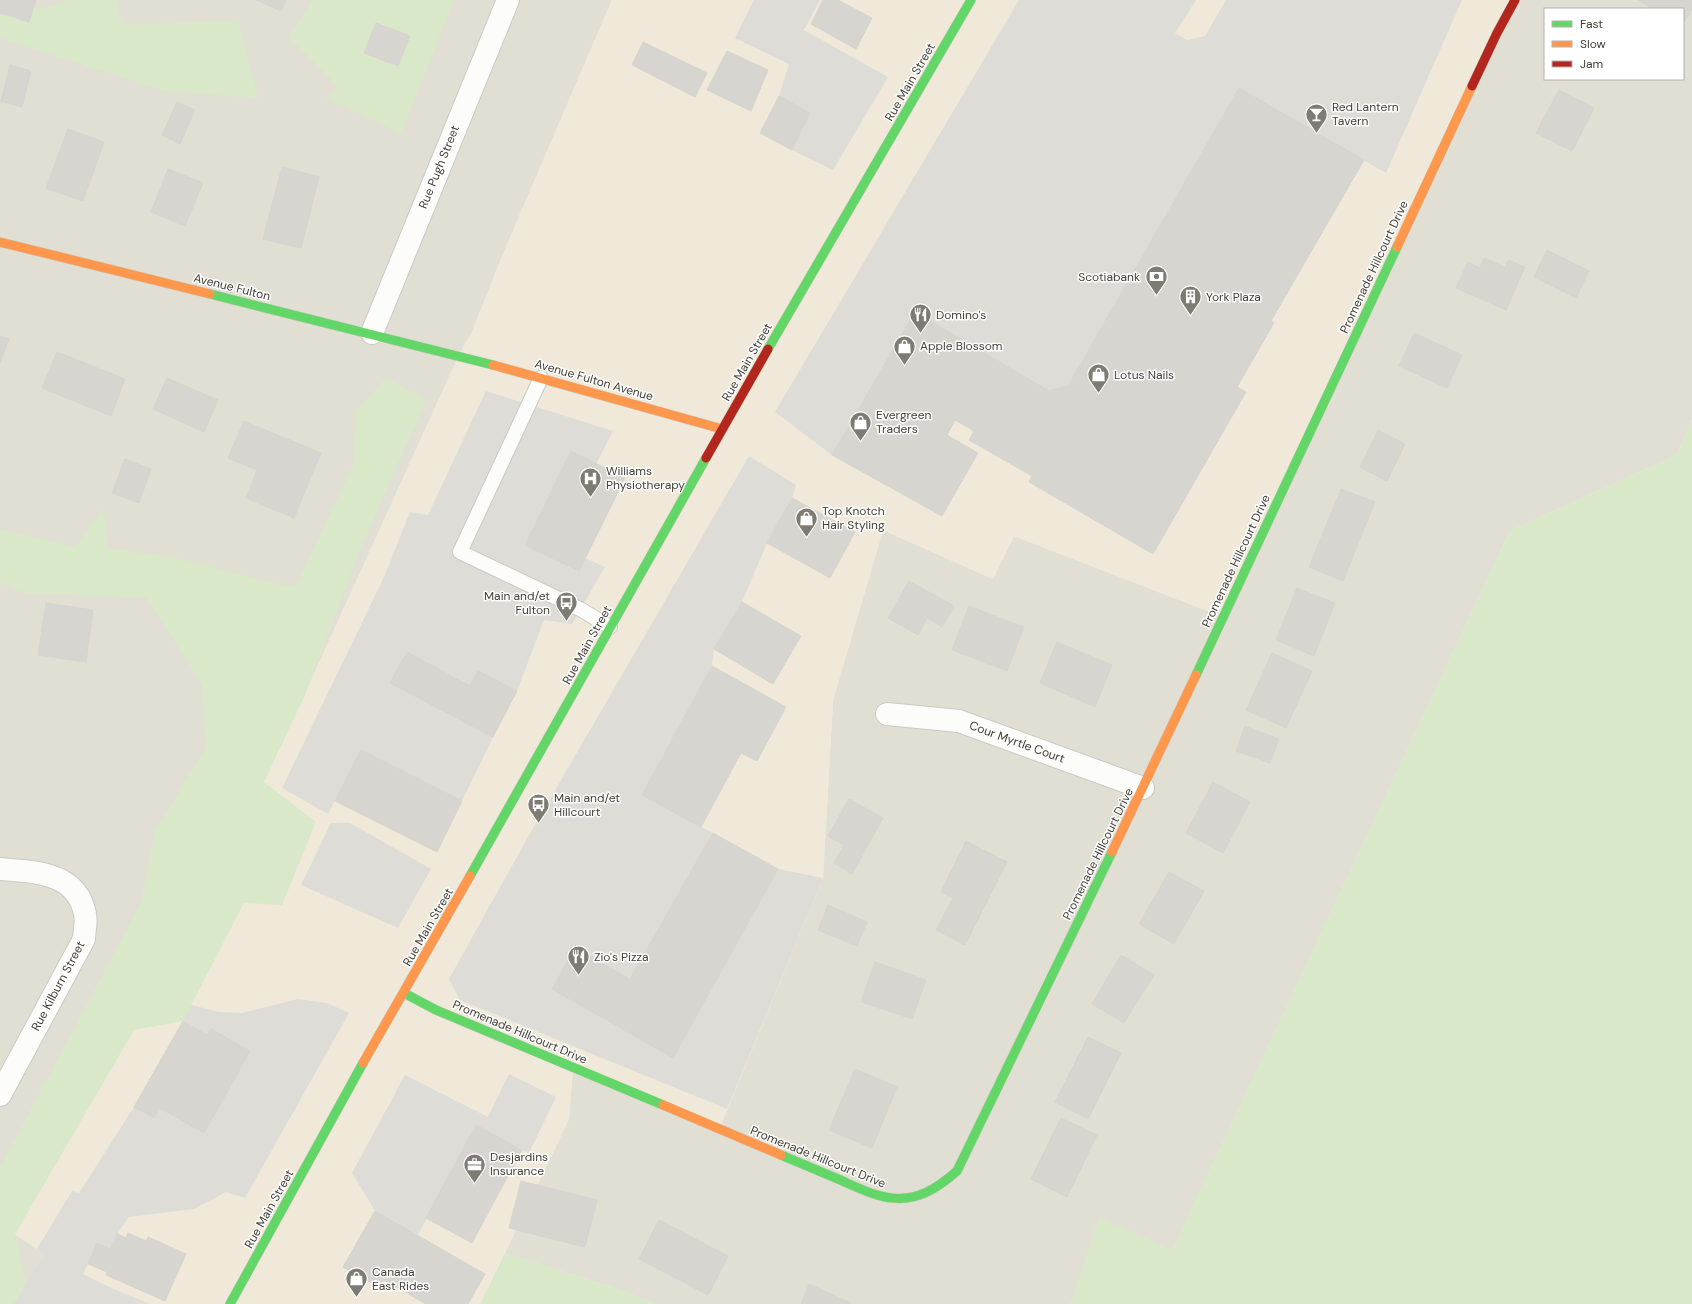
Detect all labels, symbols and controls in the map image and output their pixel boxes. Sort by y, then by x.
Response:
legend [1544,8,1684,80]
text: Fast [1580,16,1603,32]
text: Slow [1580,36,1606,52]
street label: Rue Main Street [881,40,939,124]
text: Jam [1580,56,1603,72]
place label: Red Lantern Tavern [1332,99,1399,129]
bar icon: Red Lantern Tavern [1303,101,1329,134]
street label: Rue Pugh Street [415,123,463,211]
street label: Promenade Hillcourt Drive [1336,198,1412,336]
bank icon: Scotiabank [1143,264,1169,297]
place label: Scotiabank [1078,269,1140,285]
street label: Avenue Fulton [192,270,272,304]
building icon: York Plaza [1178,284,1204,317]
place label: York Plaza [1206,289,1261,305]
restaurant icon: Domino's [907,302,933,335]
place label: Domino's [936,307,986,323]
street label: Rue Main Street [718,320,776,404]
shop icon: Apple Blossom [891,333,917,366]
place label: Apple Blossom [920,338,1003,354]
street label: Avenue Fulton Avenue [533,355,655,405]
shop icon: Lotus Nails [1085,362,1111,395]
place label: Lotus Nails [1114,367,1174,383]
place label: Evergreen Traders [876,407,931,437]
shop icon: Evergreen Traders [848,409,874,442]
place label: Williams Physiotherapy [606,463,685,493]
hospital icon: Williams Physiotherapy [578,465,604,498]
street label: Promenade Hillcourt Drive [1198,492,1274,630]
place label: Top Knotch Hair Styling [822,503,885,533]
shop icon: Top Knotch Hair Styling [793,505,819,538]
place label: Main and/et Fulton [484,588,550,618]
bus stop icon: Main and/et Fulton [553,590,579,623]
street label: Rue Main Street [559,603,615,687]
street label: Cour Myrtle Court [967,717,1067,767]
street label: Promenade Hillcourt Drive [1059,785,1137,923]
place label: Main and/et Hillcourt [554,790,620,820]
bus stop icon: Main and/et Hillcourt [526,792,552,825]
street label: Rue Main Street [399,885,457,969]
street label: Rue Kilburn Street [28,938,89,1034]
restaurant icon: Zio's Pizza [565,944,591,977]
place label: Zio's Pizza [594,949,648,965]
street label: Promenade Hillcourt Drive [450,996,590,1068]
street label: Promenade Hillcourt Drive [748,1122,888,1192]
place label: Desjardins Insurance [490,1149,548,1179]
office icon: Desjardins Insurance [461,1151,487,1184]
street label: Rue Main Street [241,1167,297,1251]
place label: Canada East Rides [372,1264,429,1294]
shop icon: Canada East Rides [344,1266,370,1299]

